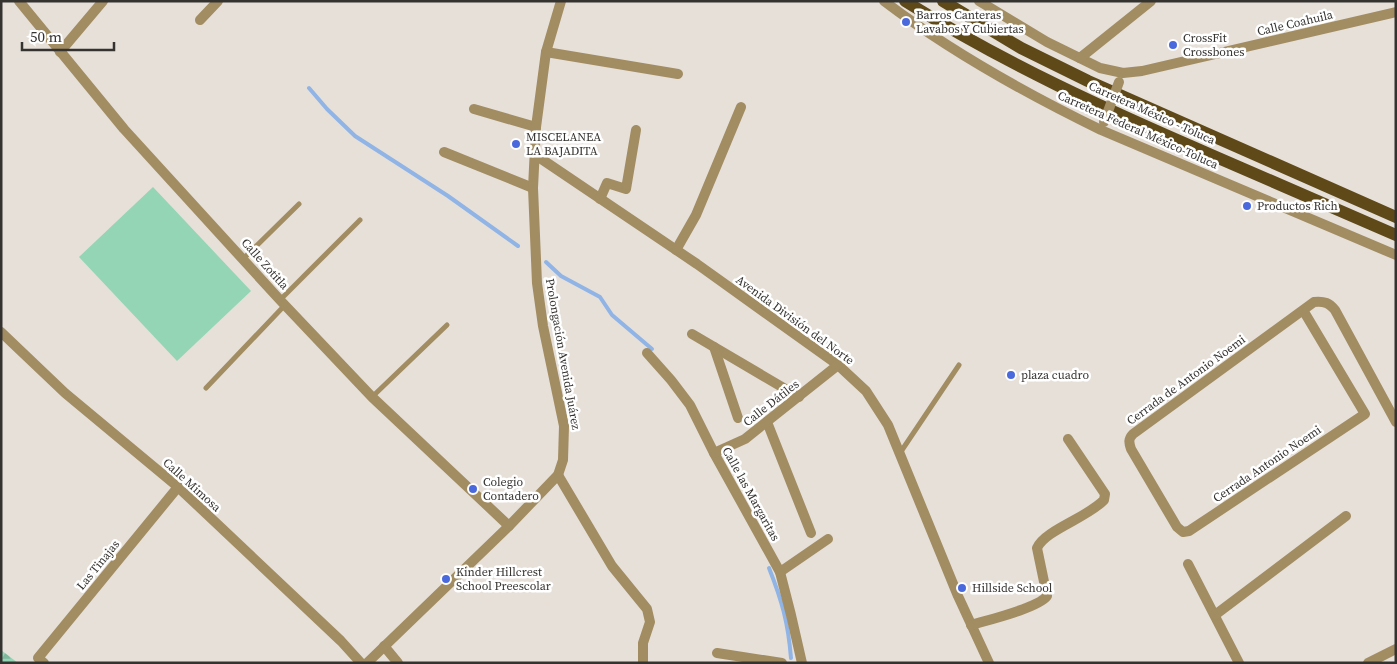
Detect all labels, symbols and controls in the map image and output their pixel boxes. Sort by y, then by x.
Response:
street label: Calle Coahuila [1256,6,1335,39]
place label: Barros Canteras Lavabos Y Cubiertas [916,7,1024,37]
marker: Barros Canteras Lavabos Y Cubiertas [900,16,912,28]
scale bar [22,20,115,52]
text: 50 m [30,26,62,47]
place label: CrossFit Crossbones [1183,30,1245,60]
marker: CrossFit Crossbones [1167,39,1179,51]
street label: Carretera México - Toluca [1086,78,1219,149]
street label: Carretera Federal México-Toluca [1055,87,1222,173]
place label: MISCELANEA LA BAJADITA [526,129,601,159]
marker: MISCELANEA LA BAJADITA [510,138,522,150]
place label: Productos Rich [1257,198,1338,214]
marker: Productos Rich [1241,200,1253,212]
street label: Calle Zotitla [238,235,293,294]
street label: Avenida División del Norte [733,272,857,368]
street label: Prolongación Avenida Juárez [542,277,584,431]
street label: Cerrada de Antonio Noemi [1124,331,1249,428]
place label: plaza cuadro [1021,367,1090,383]
marker: plaza cuadro [1005,369,1017,381]
street label: Calle Dátiles [740,376,802,430]
street label: Cerrada Antonio Noemi [1210,422,1324,506]
street label: Calle las Margaritas [719,444,783,544]
street label: Calle Mimosa [160,455,225,516]
place label: Colegio Contadero [483,474,539,504]
marker: Colegio Contadero [467,483,479,495]
street label: Las Tinajas [73,537,123,593]
place label: Kinder Hillcrest School Preescolar [456,564,551,594]
marker: Kinder Hillcrest School Preescolar [440,573,452,585]
place label: Hillside School [972,580,1053,596]
marker: Hillside School [956,582,968,594]

